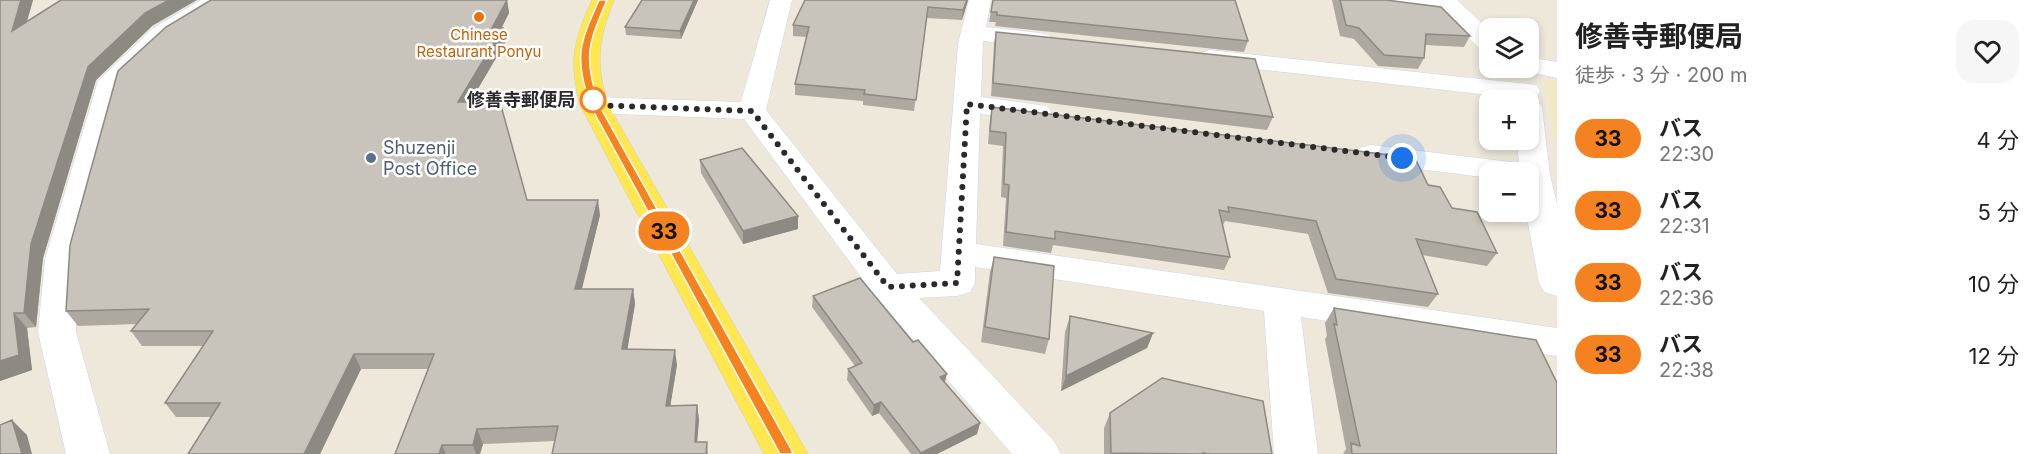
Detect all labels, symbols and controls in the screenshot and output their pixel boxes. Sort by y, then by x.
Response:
marker: Chinese Restaurant Ponyu [472,10,486,24]
map controls [1479,18,1539,222]
button: layers [1479,18,1539,78]
text: 修善寺郵便局 [1575,19,1743,53]
button: heart [1956,20,2019,83]
place label: Chinese Restaurant Ponyu [417,25,541,61]
text: 徒歩 · 3 分 · 200 m [1575,63,1748,87]
marker: 修善寺郵便局 [580,87,606,113]
place label: 修善寺郵便局 [466,89,575,110]
button: + [1479,90,1539,150]
text: バス [1659,115,1703,141]
text: 33 [1594,126,1622,151]
text: 4 分 [1977,127,2019,153]
place label: Shuzenji Post Office [383,137,477,179]
text: 22:30 [1659,142,1714,166]
your location [1387,143,1417,173]
marker: Shuzenji Post Office [364,151,378,165]
button: − [1479,162,1539,222]
text: バス [1659,187,1703,213]
text: 33 [1594,198,1622,223]
text: 5 分 [1977,199,2019,225]
line badge: 33 [637,212,691,250]
text: 22:31 [1659,214,1710,238]
text: 33 [650,219,678,244]
text: バス [1659,259,1703,285]
text: 33 [1594,270,1622,295]
text: 10 分 [1968,271,2019,297]
text: 22:36 [1659,286,1714,310]
text: バス [1659,331,1703,357]
text: 33 [1594,342,1622,367]
text: 12 分 [1968,343,2019,369]
text: 22:38 [1659,358,1714,382]

